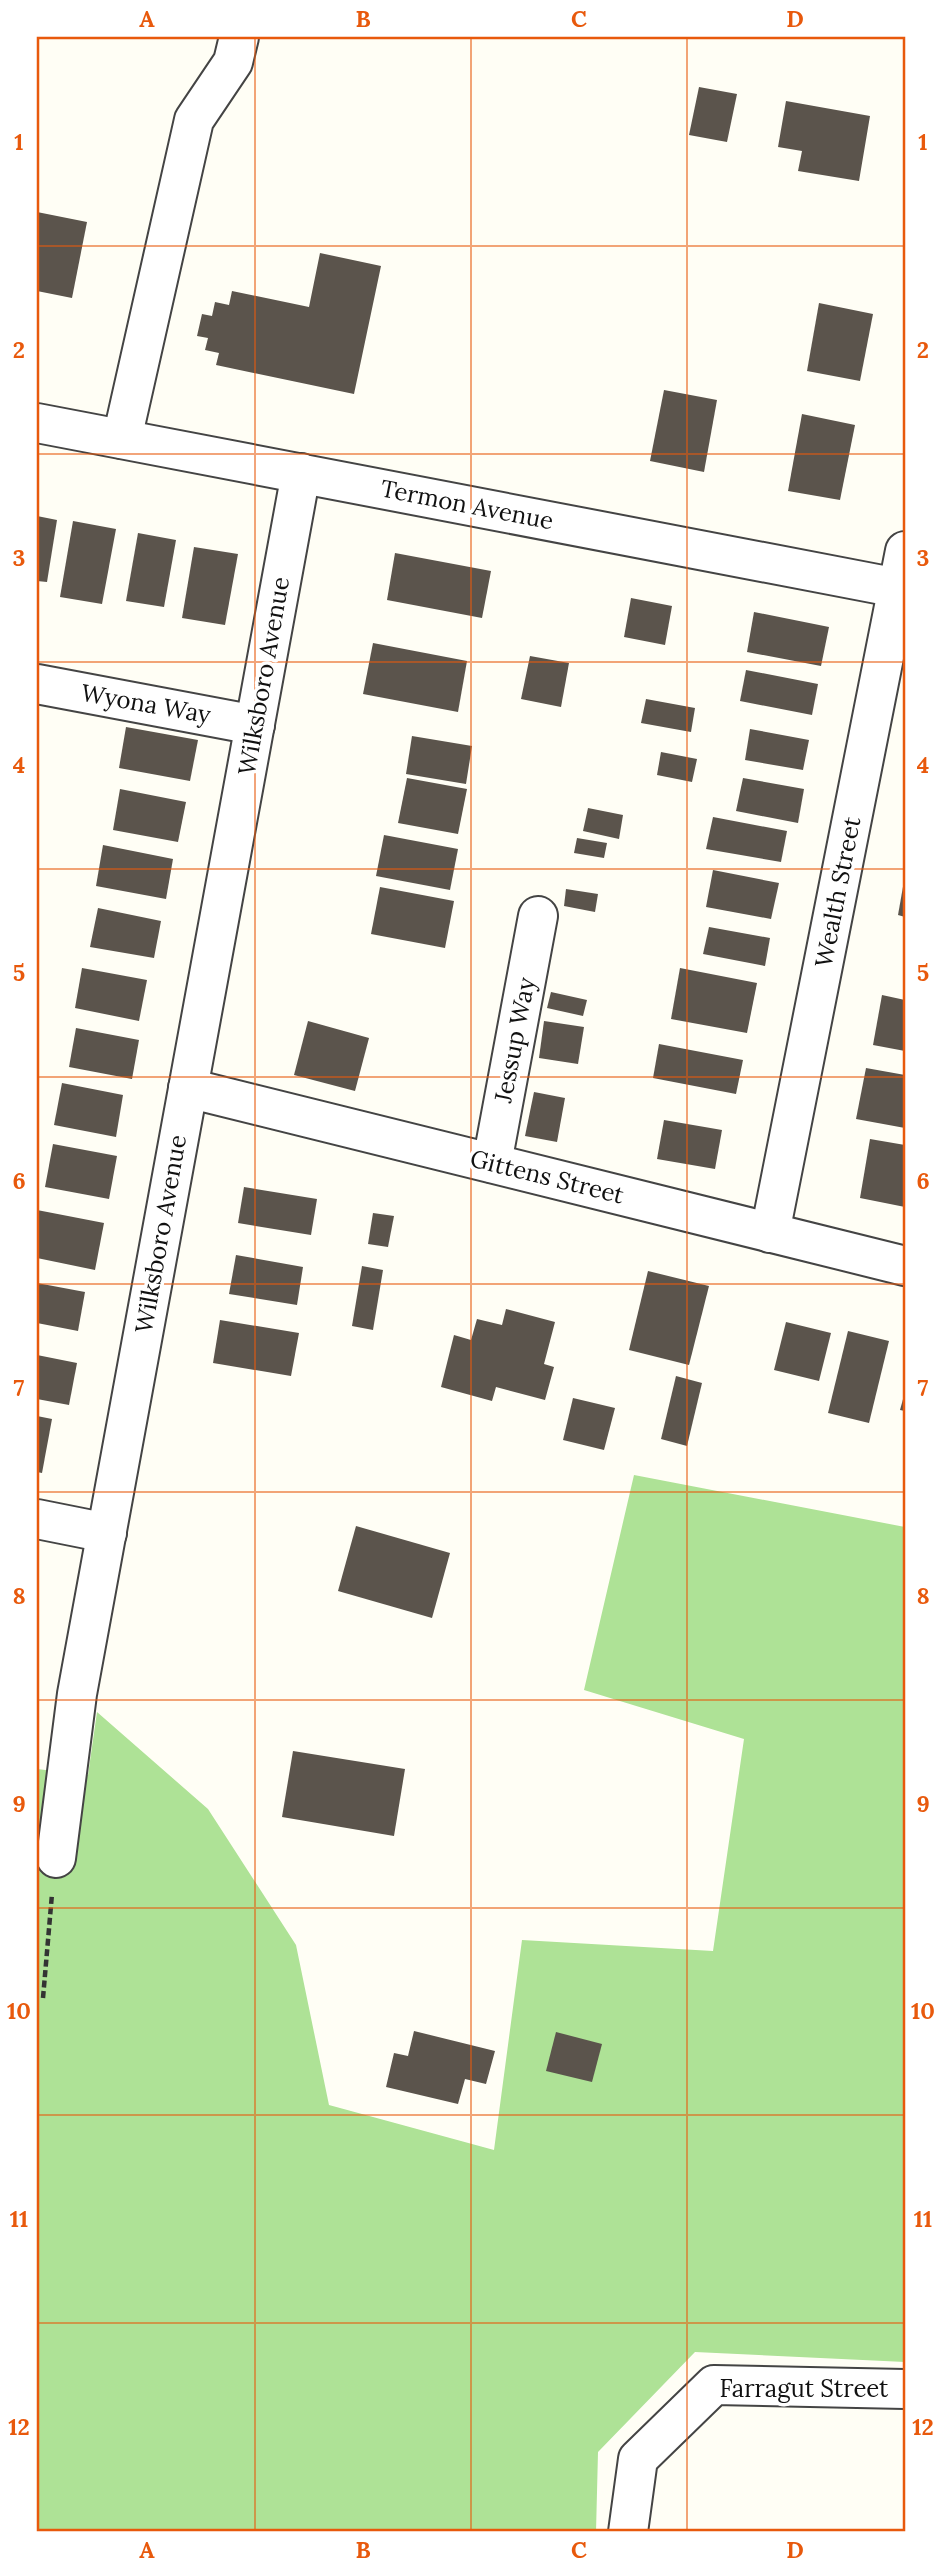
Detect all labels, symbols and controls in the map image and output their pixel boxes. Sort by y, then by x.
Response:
text: A [139,4,155,33]
text: B [355,4,371,33]
text: C [571,4,587,33]
text: D [786,4,804,33]
text: 1 [14,127,24,156]
text: 1 [918,127,928,156]
text: 2 [13,335,25,364]
text: 2 [917,335,929,364]
street label: Termon Avenue [378,473,556,536]
text: 3 [13,543,25,572]
text: 3 [917,543,929,572]
street label: Wilksboro Avenue [231,574,296,777]
street label: Wyona Way [79,677,214,730]
text: 4 [13,750,25,779]
text: 4 [917,750,929,779]
street label: Wealth Street [808,813,867,970]
text: 5 [13,958,25,987]
text: 5 [917,958,929,987]
street label: Jessup Way [487,975,542,1106]
street label: Wilksboro Avenue [128,1132,193,1335]
street label: Gittens Street [467,1142,628,1211]
text: 6 [12,1166,26,1195]
text: 6 [916,1166,930,1195]
text: 7 [14,1373,25,1402]
text: 7 [918,1373,929,1402]
text: 8 [12,1581,26,1610]
text: 8 [916,1581,930,1610]
text: 9 [12,1789,26,1818]
text: 9 [916,1789,930,1818]
text: 10 [7,1996,31,2025]
text: 10 [911,1996,935,2025]
text: 11 [10,2204,28,2233]
text: 11 [914,2204,932,2233]
street label: Farragut Street [720,2373,889,2404]
text: 12 [8,2412,30,2441]
text: 12 [912,2412,934,2441]
text: A [139,2535,155,2564]
text: B [355,2535,371,2564]
text: C [571,2535,587,2564]
text: D [786,2535,804,2564]

